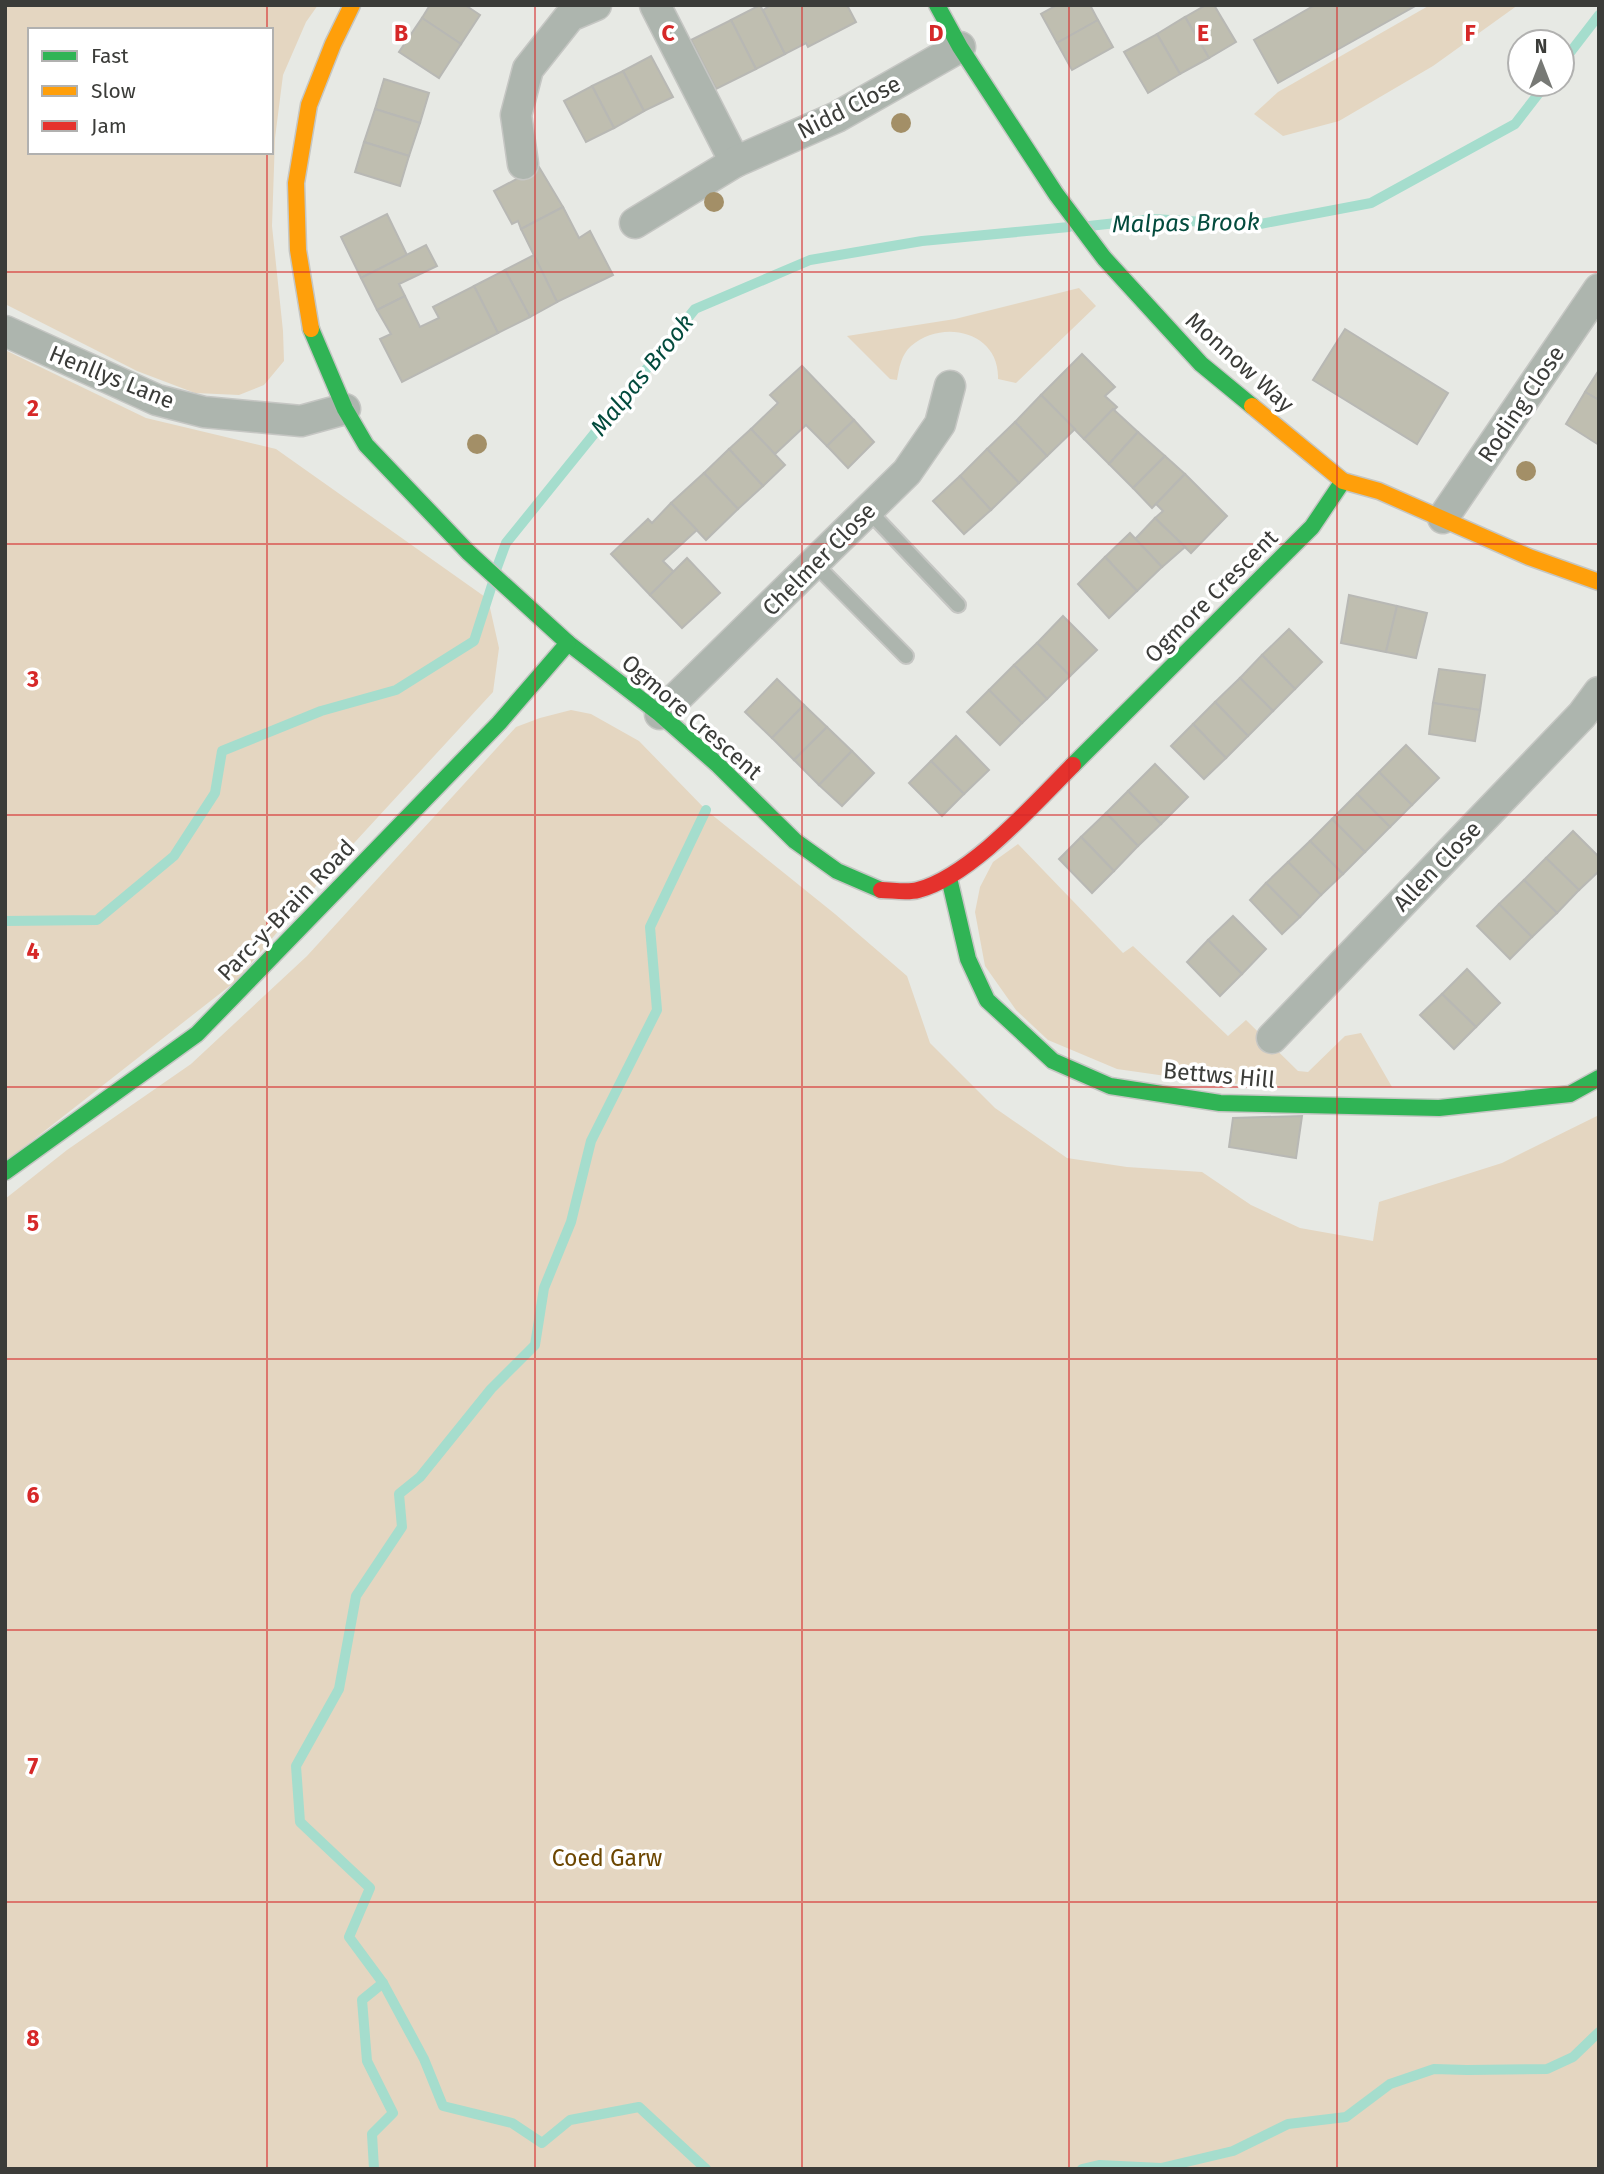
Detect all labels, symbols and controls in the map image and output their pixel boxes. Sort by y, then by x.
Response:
text: B [394,19,408,47]
text: C [661,19,675,47]
text: D [929,19,944,47]
text: E [1197,19,1209,47]
text: F [1464,19,1476,47]
legend [28,28,273,154]
north arrow [1506,28,1576,98]
text: N [1535,35,1547,58]
text: Fast [91,43,129,69]
street label: Nidd Close [793,69,905,145]
text: Slow [91,78,136,104]
text: Jam [91,113,127,139]
water label: Malpas Brook [1112,208,1260,238]
street label: Monnow Way [1180,306,1300,418]
water label: Malpas Brook [585,309,699,441]
street label: Henllys Lane [45,339,179,415]
street label: Roding Close [1472,340,1570,468]
text: 2 [27,394,39,422]
street label: Chelmer Close [757,497,881,621]
street label: Ogmore Crescent [1139,523,1284,668]
street label: Ogmore Crescent [616,648,768,786]
text: 3 [26,665,39,693]
street label: Allen Close [1387,815,1487,917]
street label: Parc-y-Brain Road [211,833,361,987]
text: 4 [27,937,40,965]
street label: Bettws Hill [1162,1056,1276,1094]
text: 5 [27,1209,39,1237]
text: 6 [27,1481,40,1509]
text: 7 [28,1752,39,1780]
park label: Coed Garw [552,1844,663,1872]
text: 8 [26,2024,40,2052]

